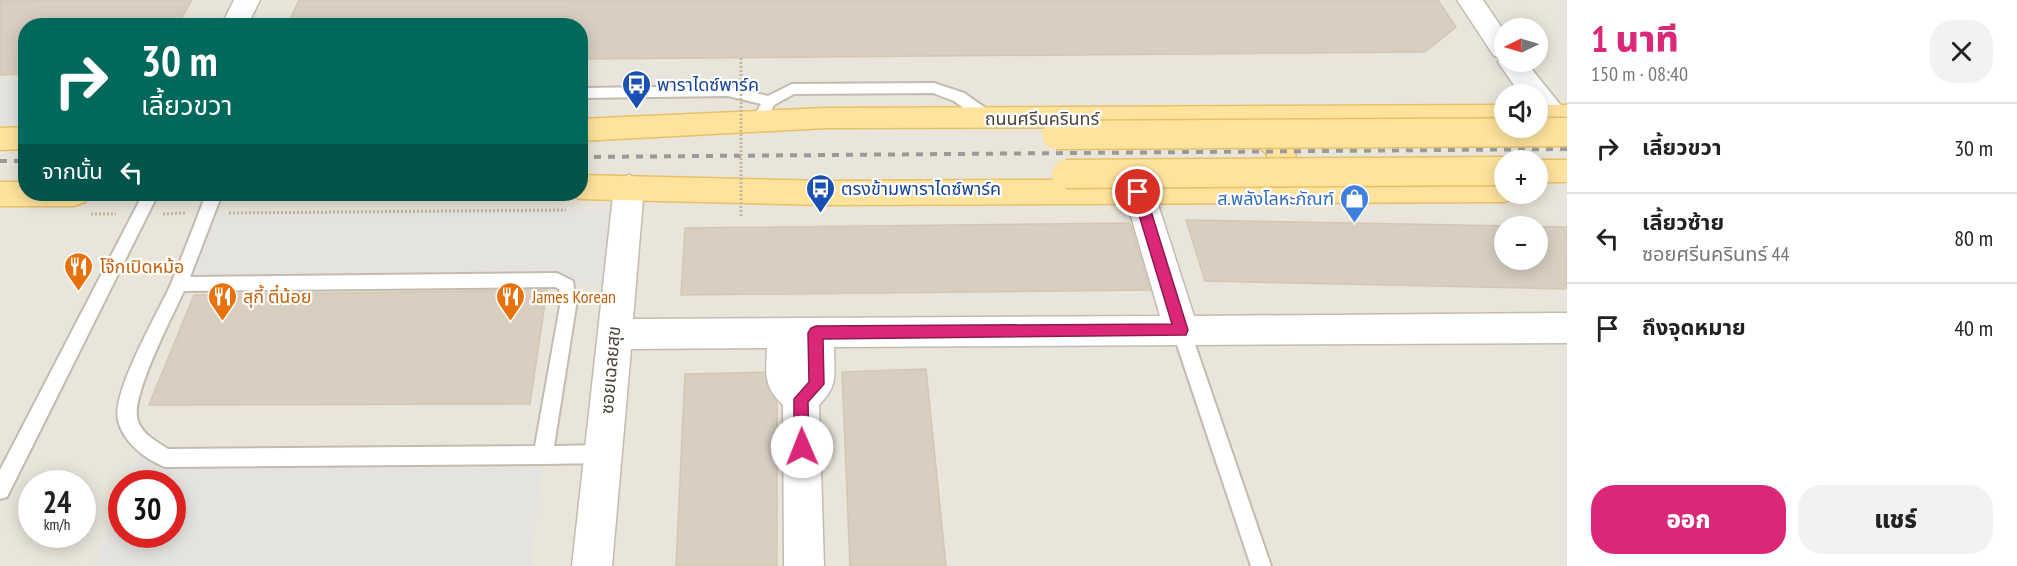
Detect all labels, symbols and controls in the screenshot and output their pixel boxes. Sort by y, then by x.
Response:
text: 1 นาที [1591,15,1679,62]
north arrow [1494,18,1548,72]
map controls [1494,18,1548,270]
button: close [1930,20,1993,83]
text: 30 m [141,33,218,88]
icon: right [42,42,120,120]
text: 150 m · 08:40 [1591,61,1688,87]
bus stop icon: พาราไดซ์พาร์ค [620,68,652,110]
place label: พาราไดซ์พาร์ค [657,73,759,96]
button: sound [1494,84,1548,138]
text: เลี้ยวขวา [141,88,232,122]
street label: ถนนศรีนครินทร์ [985,107,1100,130]
icon: right [1591,132,1624,165]
text: เลี้ยวขวา [1642,133,1722,161]
text: 30 m [1954,134,1993,162]
button: + [1494,150,1548,204]
icon: left [115,156,148,189]
text: จากนั้น [42,157,103,185]
pin [1112,166,1163,217]
bus stop icon: ตรงข้ามพาราไดซ์พาร์ค [804,172,836,214]
icon: arrive [1121,175,1154,208]
place label: ตรงข้ามพาราไดซ์พาร์ค [841,177,1001,200]
shop icon: ส.พลังโลหะภัณฑ์ [1339,182,1371,224]
place label: ส.พลังโลหะภัณฑ์ [1217,187,1334,210]
text: เลี้ยวซ้าย [1642,208,1724,236]
button: − [1494,216,1548,270]
icon: left [1591,222,1624,255]
text: 80 m [1954,224,1993,252]
text: ซอยศรีนครินทร์ 44 [1642,241,1790,267]
restaurant icon: โจ๊กเปิดหม้อ [63,250,95,292]
place label: โจ๊กเปิดหม้อ [100,255,184,278]
restaurant icon: สุกี้ ตี๋น้อย [206,280,238,322]
restaurant icon: James Korean [495,280,527,322]
place label: สุกี้ ตี๋น้อย [243,284,311,308]
place label: James Korean [531,285,616,308]
icon: arrive [1591,312,1624,345]
text: ถึงจุดหมาย [1642,313,1746,341]
text: 40 m [1954,314,1993,342]
street label: ซอยเฉลยสุข [595,325,625,415]
position arrow [770,415,834,479]
speed limit sign: 30 [108,470,186,548]
text: 24 [43,482,71,521]
button: ออก [1591,485,1786,554]
button: แชร์ [1798,485,1993,554]
text: km/h [44,515,70,534]

